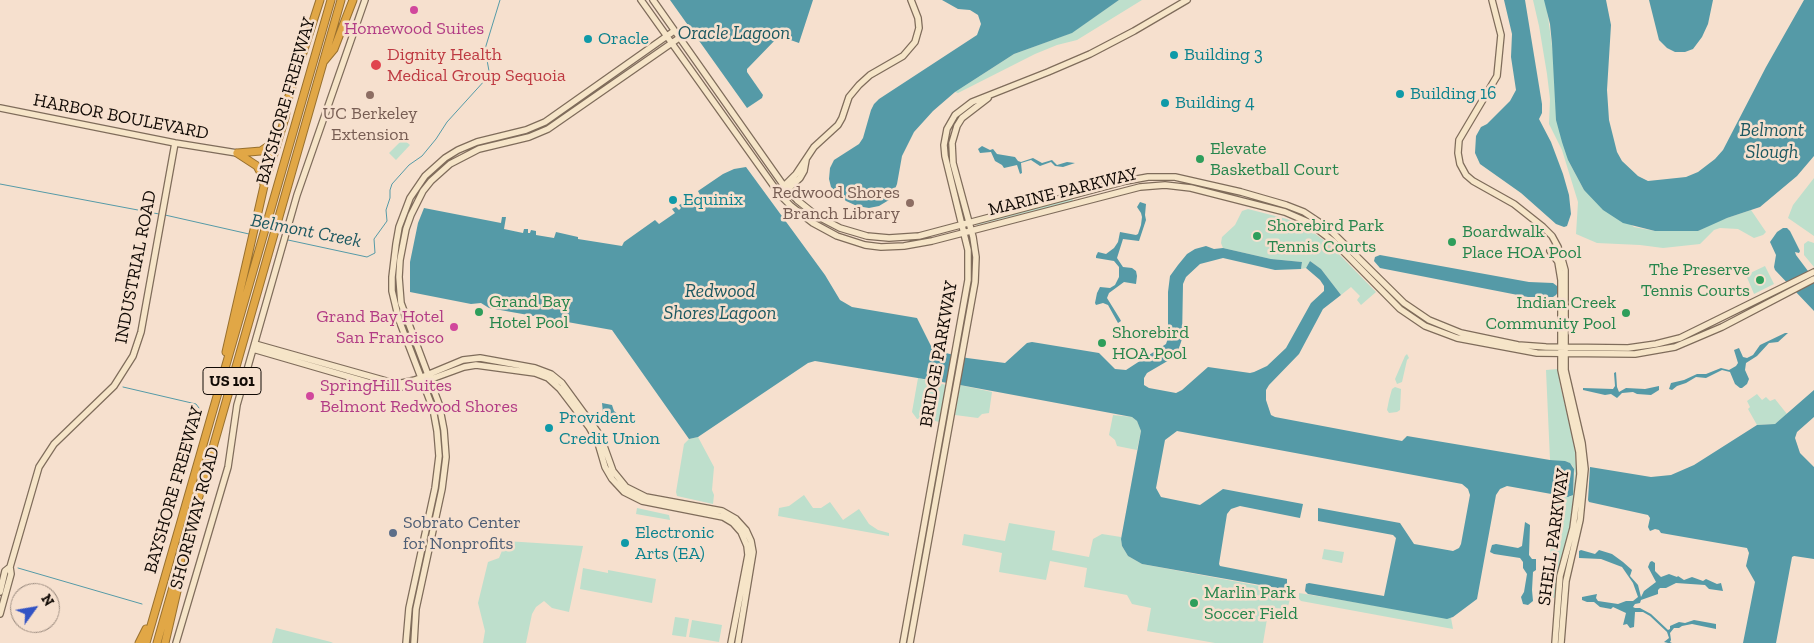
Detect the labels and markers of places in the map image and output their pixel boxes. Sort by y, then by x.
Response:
marker: Homewood Suites [408,4,420,16]
place label: Homewood Suites [344,18,484,40]
place label: Oracle [598,28,649,50]
marker: Oracle [582,33,594,45]
place label: Dignity Health Medical Group Sequoia [387,44,566,86]
place label: Building 3 [1184,44,1263,66]
marker: Building 3 [1168,49,1180,61]
marker: Dignity Health Medical Group Sequoia [369,58,383,72]
place label: Building 16 [1410,83,1496,105]
marker: Building 16 [1394,88,1406,100]
marker: UC Berkeley Extension [364,89,376,101]
place label: Building 4 [1175,92,1255,114]
marker: Building 4 [1159,97,1171,109]
place label: UC Berkeley Extension [323,103,417,146]
place label: Elevate Basketball Court [1210,138,1339,180]
marker: Elevate Basketball Court [1194,153,1206,165]
place label: Redwood Shores Branch Library [772,182,900,224]
place label: Equinix [683,189,743,211]
marker: Equinix [667,194,679,206]
marker: Redwood Shores Branch Library [904,197,916,209]
place label: Shorebird Park Tennis Courts [1267,215,1384,258]
place label: Boardwalk Place HOA Pool [1462,221,1582,264]
marker: Shorebird Park Tennis Courts [1251,230,1263,242]
marker: Boardwalk Place HOA Pool [1446,236,1458,248]
place label: The Preserve Tennis Courts [1641,259,1750,302]
marker: The Preserve Tennis Courts [1754,274,1766,286]
place label: Grand Bay Hotel Pool [489,291,570,334]
place label: Indian Creek Community Pool [1485,292,1616,334]
place label: Grand Bay Hotel San Francisco [316,306,444,348]
marker: Grand Bay Hotel Pool [473,306,485,318]
marker: Indian Creek Community Pool [1620,307,1632,319]
marker: Grand Bay Hotel San Francisco [448,321,460,333]
place label: Shorebird HOA Pool [1112,322,1189,364]
marker: Shorebird HOA Pool [1096,337,1108,349]
place label: SpringHill Suites Belmont Redwood Shores [320,375,518,418]
marker: SpringHill Suites Belmont Redwood Shores [304,390,316,402]
place label: Provident Credit Union [559,407,660,449]
marker: Provident Credit Union [543,422,555,434]
place label: Sobrato Center for Nonprofits [403,512,521,554]
place label: Electronic Arts (EA) [635,522,714,564]
marker: Sobrato Center for Nonprofits [387,527,399,539]
marker: Electronic Arts (EA) [619,537,631,549]
place label: Marlin Park Soccer Field [1204,582,1298,624]
marker: Marlin Park Soccer Field [1188,597,1200,609]

